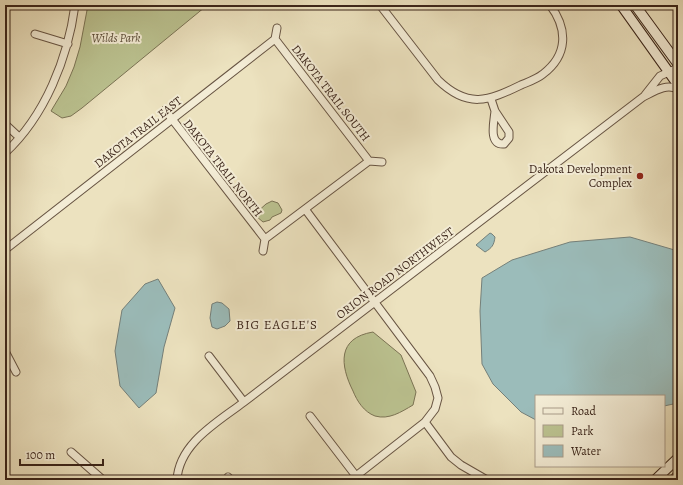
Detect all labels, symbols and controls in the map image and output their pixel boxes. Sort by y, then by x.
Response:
park label: Wilds Park [92,30,141,46]
street label: DAKOTA TRAIL SOUTH [288,41,374,145]
street label: DAKOTA TRAIL EAST [91,92,185,171]
street label: DAKOTA TRAIL NORTH [180,116,266,220]
place label: Dakota Development Complex [529,161,632,191]
marker: Dakota Development Complex [635,171,645,181]
street label: ORION ROAD NORTHWEST [333,223,457,323]
district label: BIG EAGLE'S [236,316,318,333]
legend [535,395,665,467]
text: Road [571,403,597,419]
text: Park [571,423,594,439]
scale bar [20,441,103,467]
text: Water [570,443,601,459]
text: 100 m [26,447,55,463]

